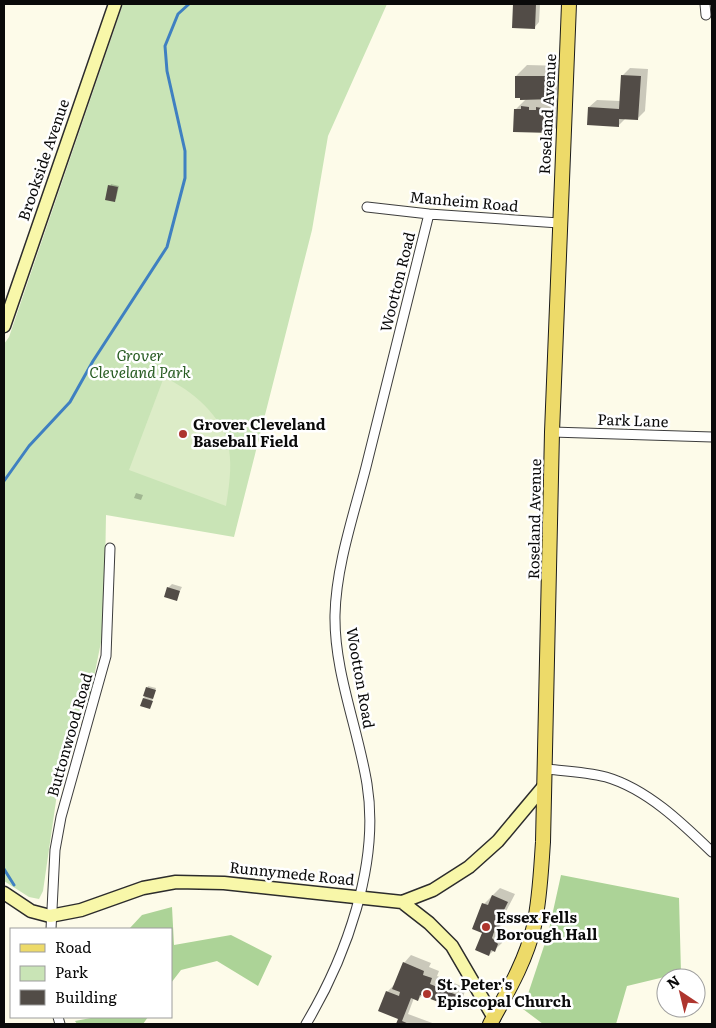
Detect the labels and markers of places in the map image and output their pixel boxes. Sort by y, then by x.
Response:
place label: Grover Cleveland Baseball Field [193,412,326,452]
marker: Grover Cleveland Baseball Field [177,428,189,440]
place label: Essex Fells Borough Hall [496,905,598,945]
marker: Essex Fells Borough Hall [480,921,492,933]
place label: St. Peter's Episcopal Church [437,972,571,1012]
marker: St. Peter's Episcopal Church [421,988,433,1000]

